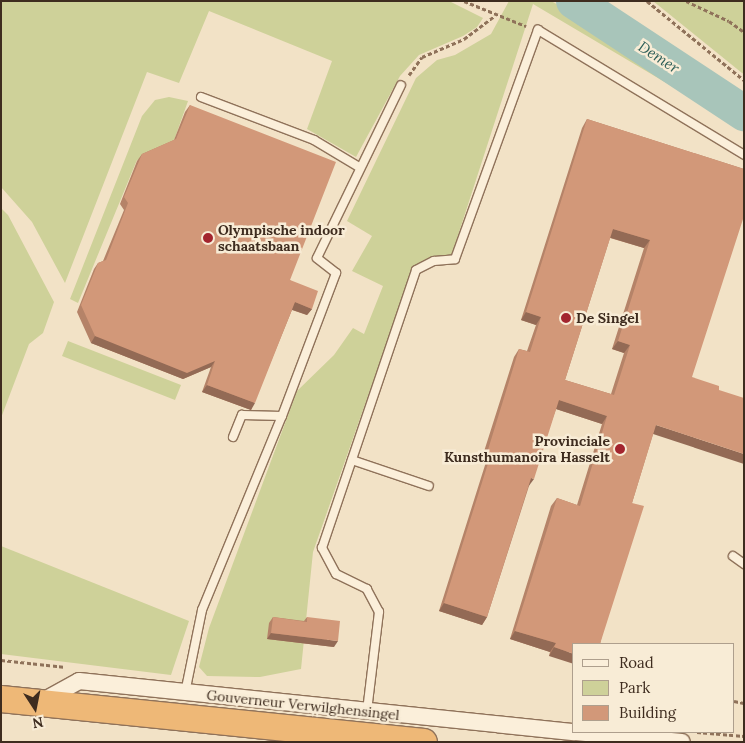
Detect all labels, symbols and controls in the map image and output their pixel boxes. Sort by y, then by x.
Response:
water label: Demer [635,37,683,77]
place label: Olympische indoor schaatsbaan [218,222,345,254]
marker: Olympische indoor schaatsbaan [202,232,214,244]
place label: De Singel [576,310,639,326]
marker: De Singel [560,312,572,324]
place label: Provinciale Kunsthumanoira Hasselt [444,433,610,466]
marker: Provinciale Kunsthumanoira Hasselt [614,443,626,455]
legend [572,643,735,733]
text: Road [619,653,654,672]
text: Park [619,678,650,697]
north arrow [10,683,60,733]
street label: Gouverneur Verwilghensingel [206,687,400,723]
text: Building [619,703,676,722]
text: N [31,713,45,733]

